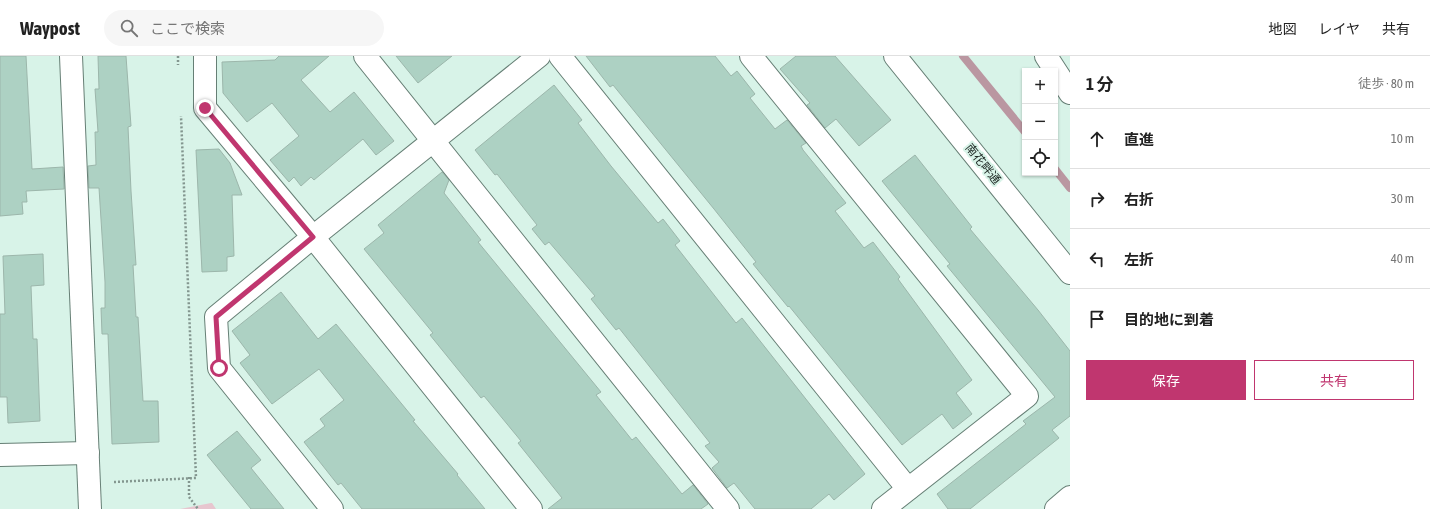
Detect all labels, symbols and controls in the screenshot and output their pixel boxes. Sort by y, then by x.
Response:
search box [104,10,384,46]
text: Waypost [20,17,80,39]
icon: search [118,17,140,39]
text: ここで検索 [150,20,225,37]
text: 地図 [1268,21,1296,37]
text: レイヤ [1318,21,1360,37]
text: 共有 [1382,21,1410,37]
map controls [1022,68,1058,176]
button: + [1022,68,1058,104]
text: 1 分 [1086,74,1113,94]
text: 徒歩 · 80 m [1358,76,1414,91]
route end [196,99,214,117]
button: − [1022,104,1058,140]
icon: ahead [1086,128,1108,150]
text: 直進 [1124,131,1154,148]
text: 10 m [1391,131,1414,146]
button: locate [1022,140,1058,176]
street label: 南花畔通 [962,141,1004,187]
icon: right [1086,188,1108,210]
text: 右折 [1124,191,1154,208]
text: 30 m [1391,191,1414,206]
icon: left [1086,248,1108,270]
text: 左折 [1124,251,1154,268]
text: 40 m [1391,251,1414,266]
icon: arrive [1086,308,1108,330]
text: 目的地に到着 [1124,311,1214,328]
route start [210,359,228,377]
button: 保存 [1086,360,1246,400]
button: 共有 [1254,360,1414,400]

